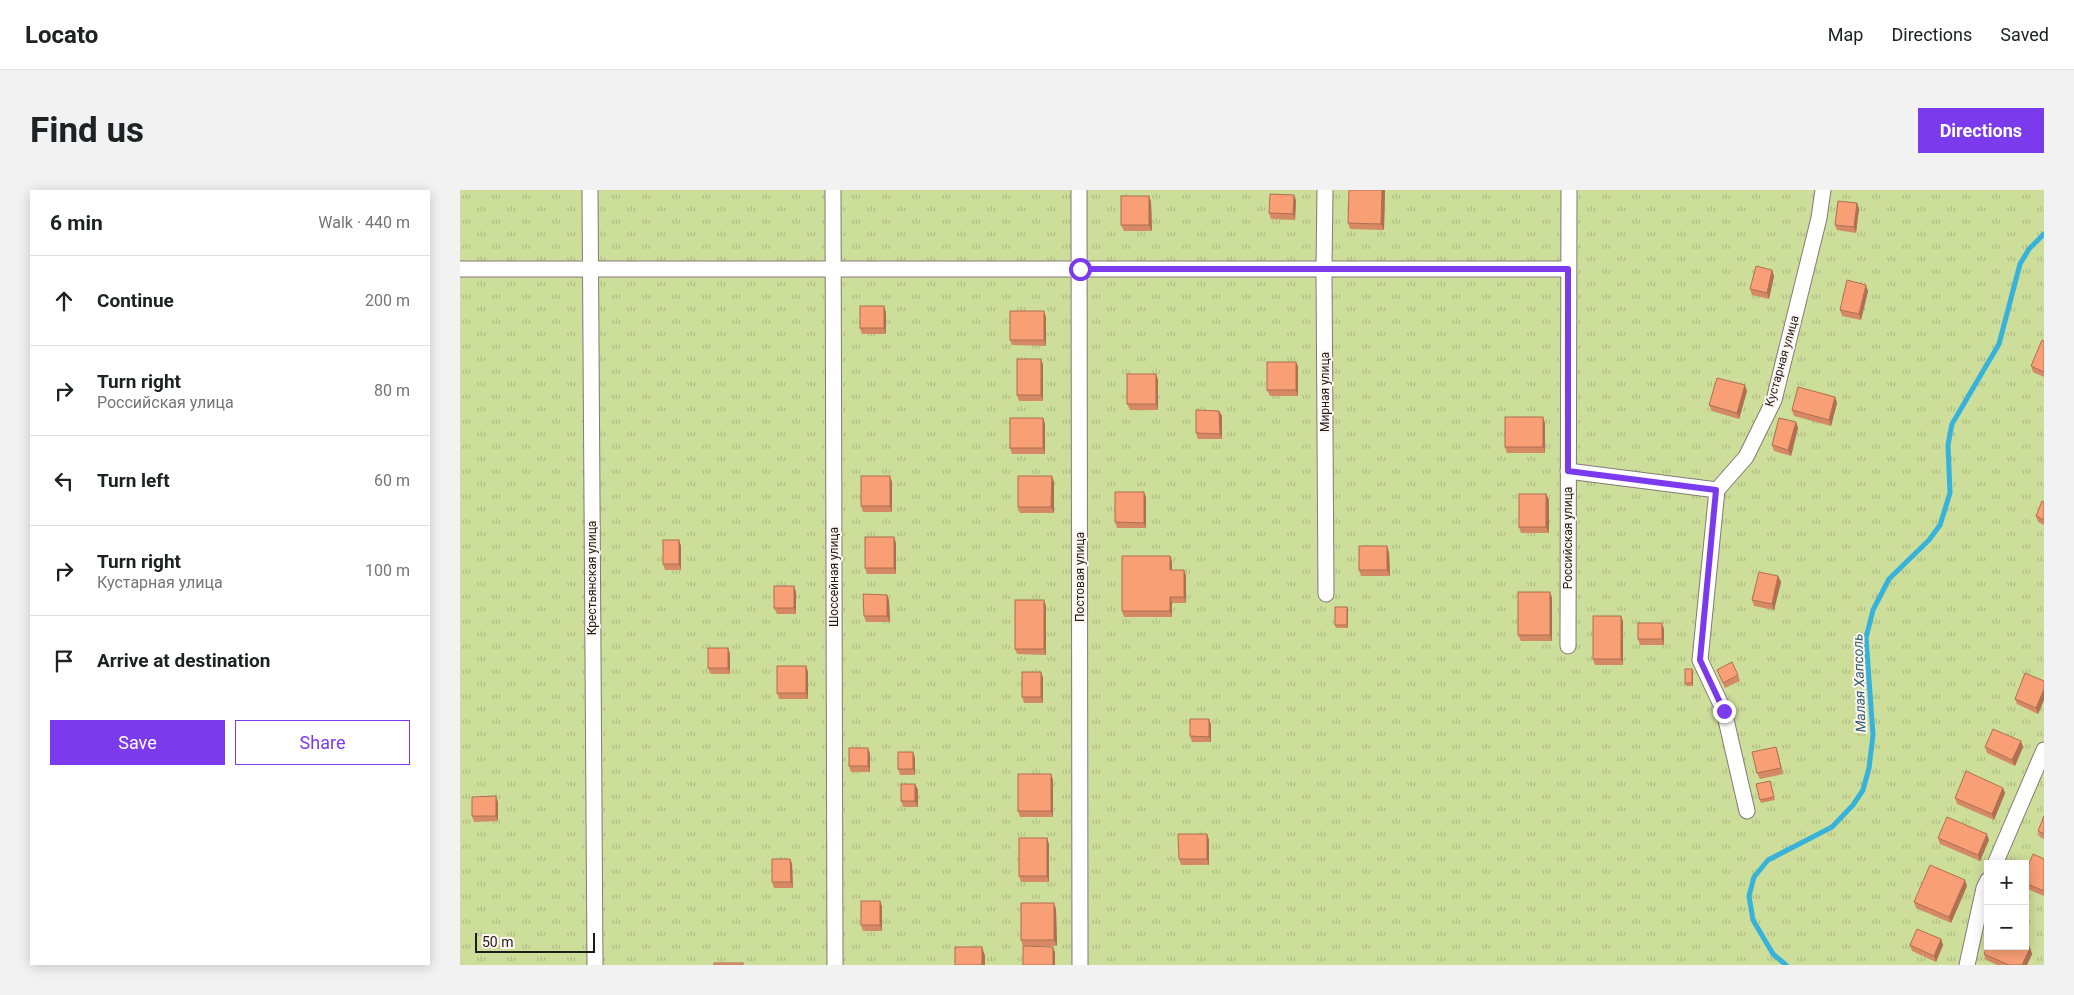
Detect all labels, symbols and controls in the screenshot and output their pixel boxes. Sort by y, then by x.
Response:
text: Locato [25,21,98,49]
text: Map [1828,24,1863,45]
text: Directions [1891,24,1972,45]
text: Saved [2000,24,2049,45]
button: Directions [1918,108,2044,153]
text: Find us [30,110,144,151]
text: 6 min [50,211,103,235]
text: Walk · 440 m [318,213,410,232]
route start [1069,258,1092,281]
icon: ahead [50,287,78,315]
text: Continue [97,289,174,312]
text: 200 m [365,291,410,310]
street label: Кустарная улица [1762,314,1802,408]
street label: Мирная улица [1318,352,1332,432]
text: Turn right [97,370,181,393]
icon: right [50,377,78,405]
text: 80 m [374,381,410,400]
text: Российская улица [97,393,234,412]
icon: left [50,467,78,495]
text: Turn left [97,469,170,492]
text: 60 m [374,471,410,490]
street label: Российская улица [1561,487,1575,589]
street label: Крестьянская улица [585,521,599,635]
street label: Шоссейная улица [827,527,841,627]
street label: Постовая улица [1073,532,1087,622]
text: Turn right [97,550,181,573]
icon: right [50,557,78,585]
text: 100 m [365,561,410,580]
text: Кустарная улица [97,573,223,592]
water label: Малая Хапсоль [1849,633,1869,733]
icon: arrive [50,647,78,675]
text: Arrive at destination [97,649,270,672]
route end [1713,700,1736,723]
button: Save [50,720,225,765]
button: Share [235,720,410,765]
map controls [1984,860,2029,950]
button: + [1984,860,2029,905]
button: − [1984,905,2029,950]
scale bar [475,930,595,953]
text: 50 m [482,934,514,950]

